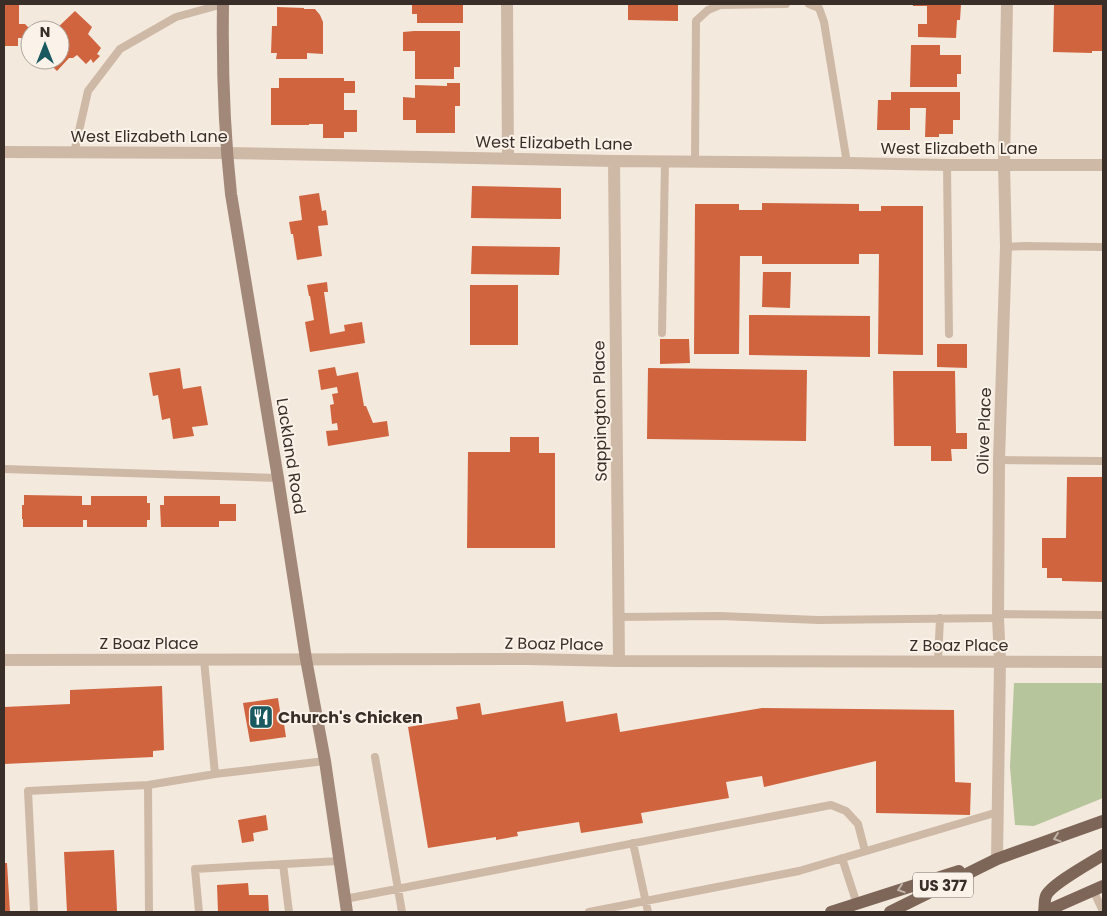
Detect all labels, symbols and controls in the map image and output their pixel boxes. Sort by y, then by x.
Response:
north arrow [20,20,70,70]
text: N [40,22,50,42]
street label: West Elizabeth Lane [70,125,228,148]
street label: West Elizabeth Lane [475,130,633,156]
street label: West Elizabeth Lane [880,137,1038,160]
street label: Sappington Place [587,340,613,482]
street label: Olive Place [971,387,997,475]
street label: Lackland Road [270,396,312,516]
street label: Z Boaz Place [100,632,199,655]
street label: Z Boaz Place [504,632,604,656]
street label: Z Boaz Place [910,634,1009,657]
restaurant icon: Church's Chicken [248,704,274,730]
place label: Church's Chicken [278,706,423,729]
one-way arrow [1054,832,1062,842]
road number: US 377 [913,872,973,898]
one-way arrow [897,884,905,894]

